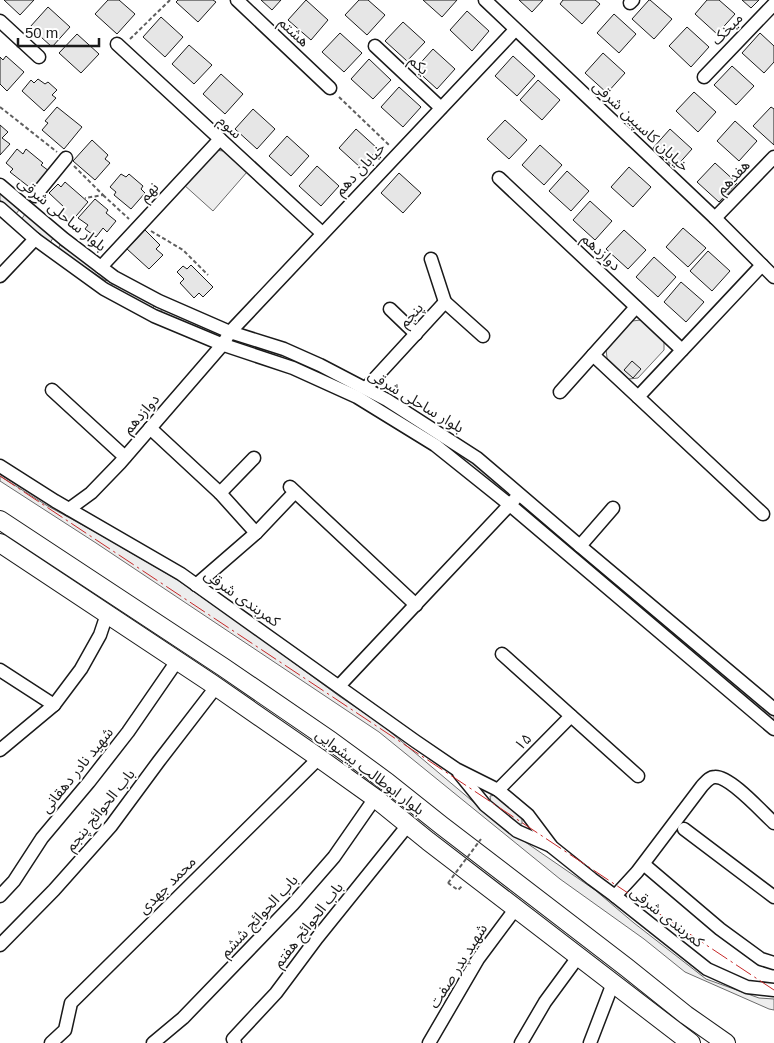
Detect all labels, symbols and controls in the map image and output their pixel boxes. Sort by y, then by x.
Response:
street label: میخک [707,9,746,48]
street label: هشتم [274,13,313,52]
scale bar [18,15,99,47]
text: 50 m [25,24,58,41]
street label: یکم [404,51,433,80]
street label: خیابان کاسپین شرقی [588,77,693,176]
street label: سوم [213,112,246,144]
street label: خیابان دهم [331,139,391,201]
street label: هفدهم [712,156,755,199]
street label: بلوار ساحلی شرقی [14,173,110,255]
street label: نهم [136,179,164,207]
street label: دوازدهم [576,229,624,276]
street label: پنجم [395,299,428,333]
street label: بلوار ساحلی شرقی [365,365,467,437]
street label: دوازدهم [119,390,165,439]
street label: کمربندی شرقی [201,565,284,631]
street label: شهید نادر دهقانی [37,723,117,816]
street label: بلوار ابوطالب پیشوایی [311,725,428,820]
street label: ۱۵ [511,730,535,754]
street label: باب الحوائج پنجم [61,765,141,857]
street label: محمد جهدی [134,852,200,918]
street label: باب الحوائج ششم [216,871,304,963]
street label: باب الحوائج هفتم [269,879,349,973]
street label: کمربندی شرقی [627,883,708,952]
street label: شهید پدر صفت [425,920,492,1012]

